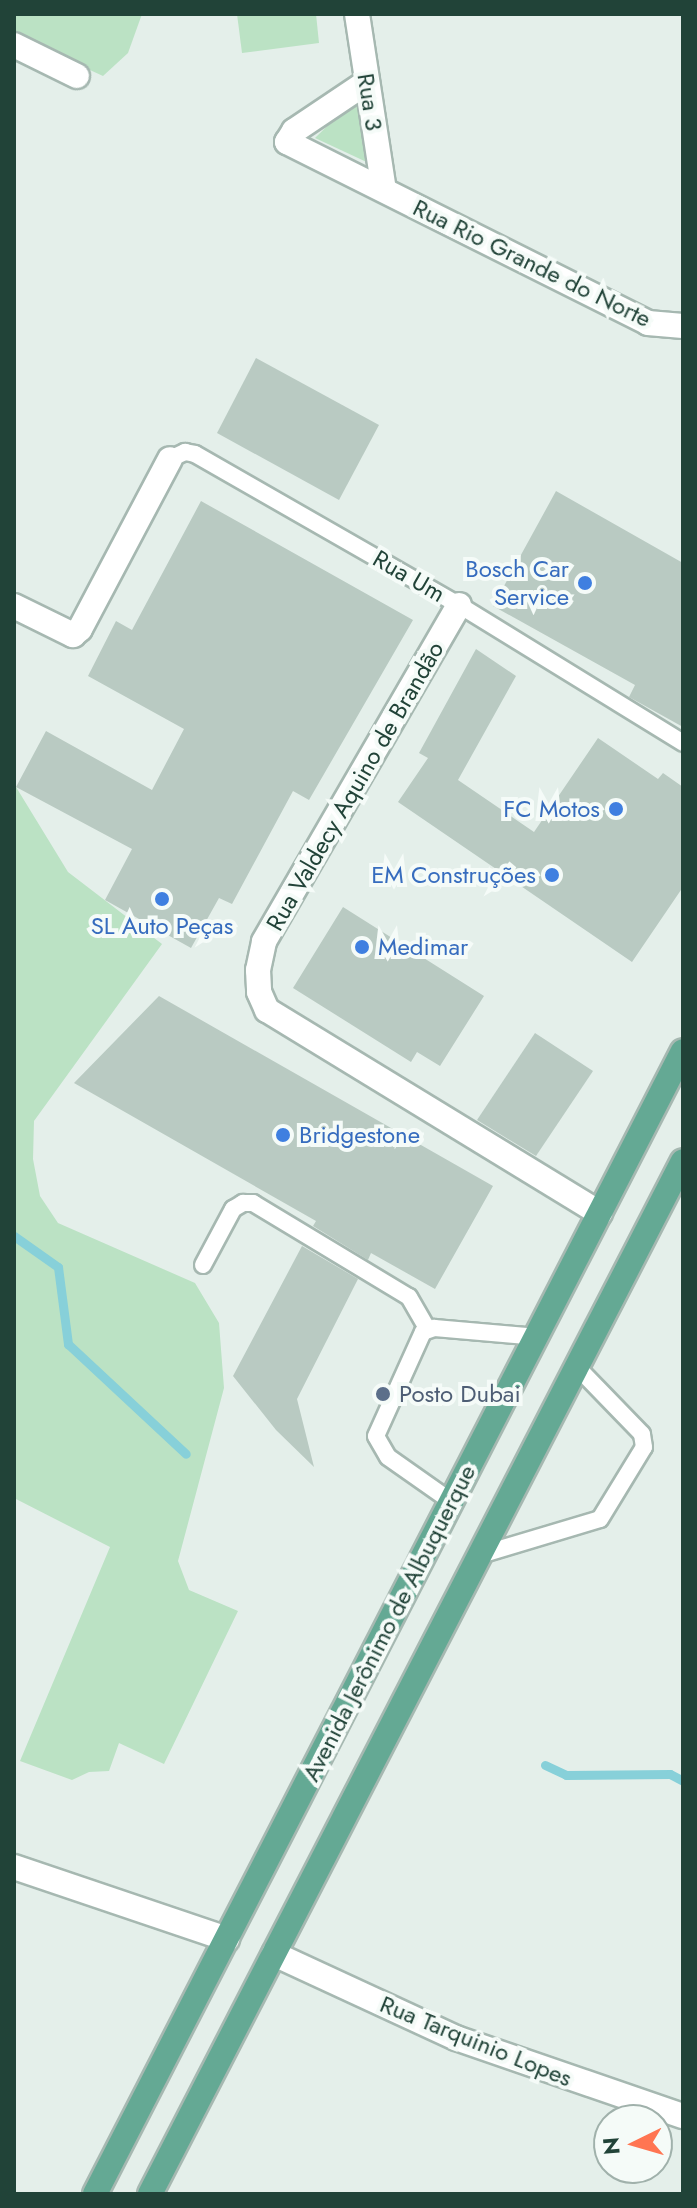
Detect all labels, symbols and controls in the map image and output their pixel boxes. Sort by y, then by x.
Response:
street label: Rua 3 [351,71,389,133]
street label: Rua Rio Grande do Norte [408,193,656,333]
street label: Rua Um [368,544,450,608]
place label: Bosch Car Service [465,555,569,611]
marker: Bosch Car Service [576,574,594,592]
street label: Rua Valdecy Aquino de Brandão [260,636,450,936]
place label: FC Motos [503,795,600,823]
marker: FC Motos [607,800,625,818]
place label: EM Construções [371,861,536,889]
marker: EM Construções [543,866,561,884]
marker: SL Auto Peças [153,890,171,908]
place label: SL Auto Peças [91,912,233,940]
place label: Medimar [378,933,468,961]
marker: Medimar [353,938,371,956]
place label: Bridgestone [299,1121,420,1149]
marker: Bridgestone [274,1126,292,1144]
place label: Posto Dubai [399,1380,521,1408]
marker: Posto Dubai [374,1385,392,1403]
street label: Avenida Jerônimo de Albuquerque [296,1460,482,1786]
street label: Rua Tarquinio Lopes [376,1989,576,2093]
north arrow [593,2104,673,2184]
text: N [594,2136,628,2156]

